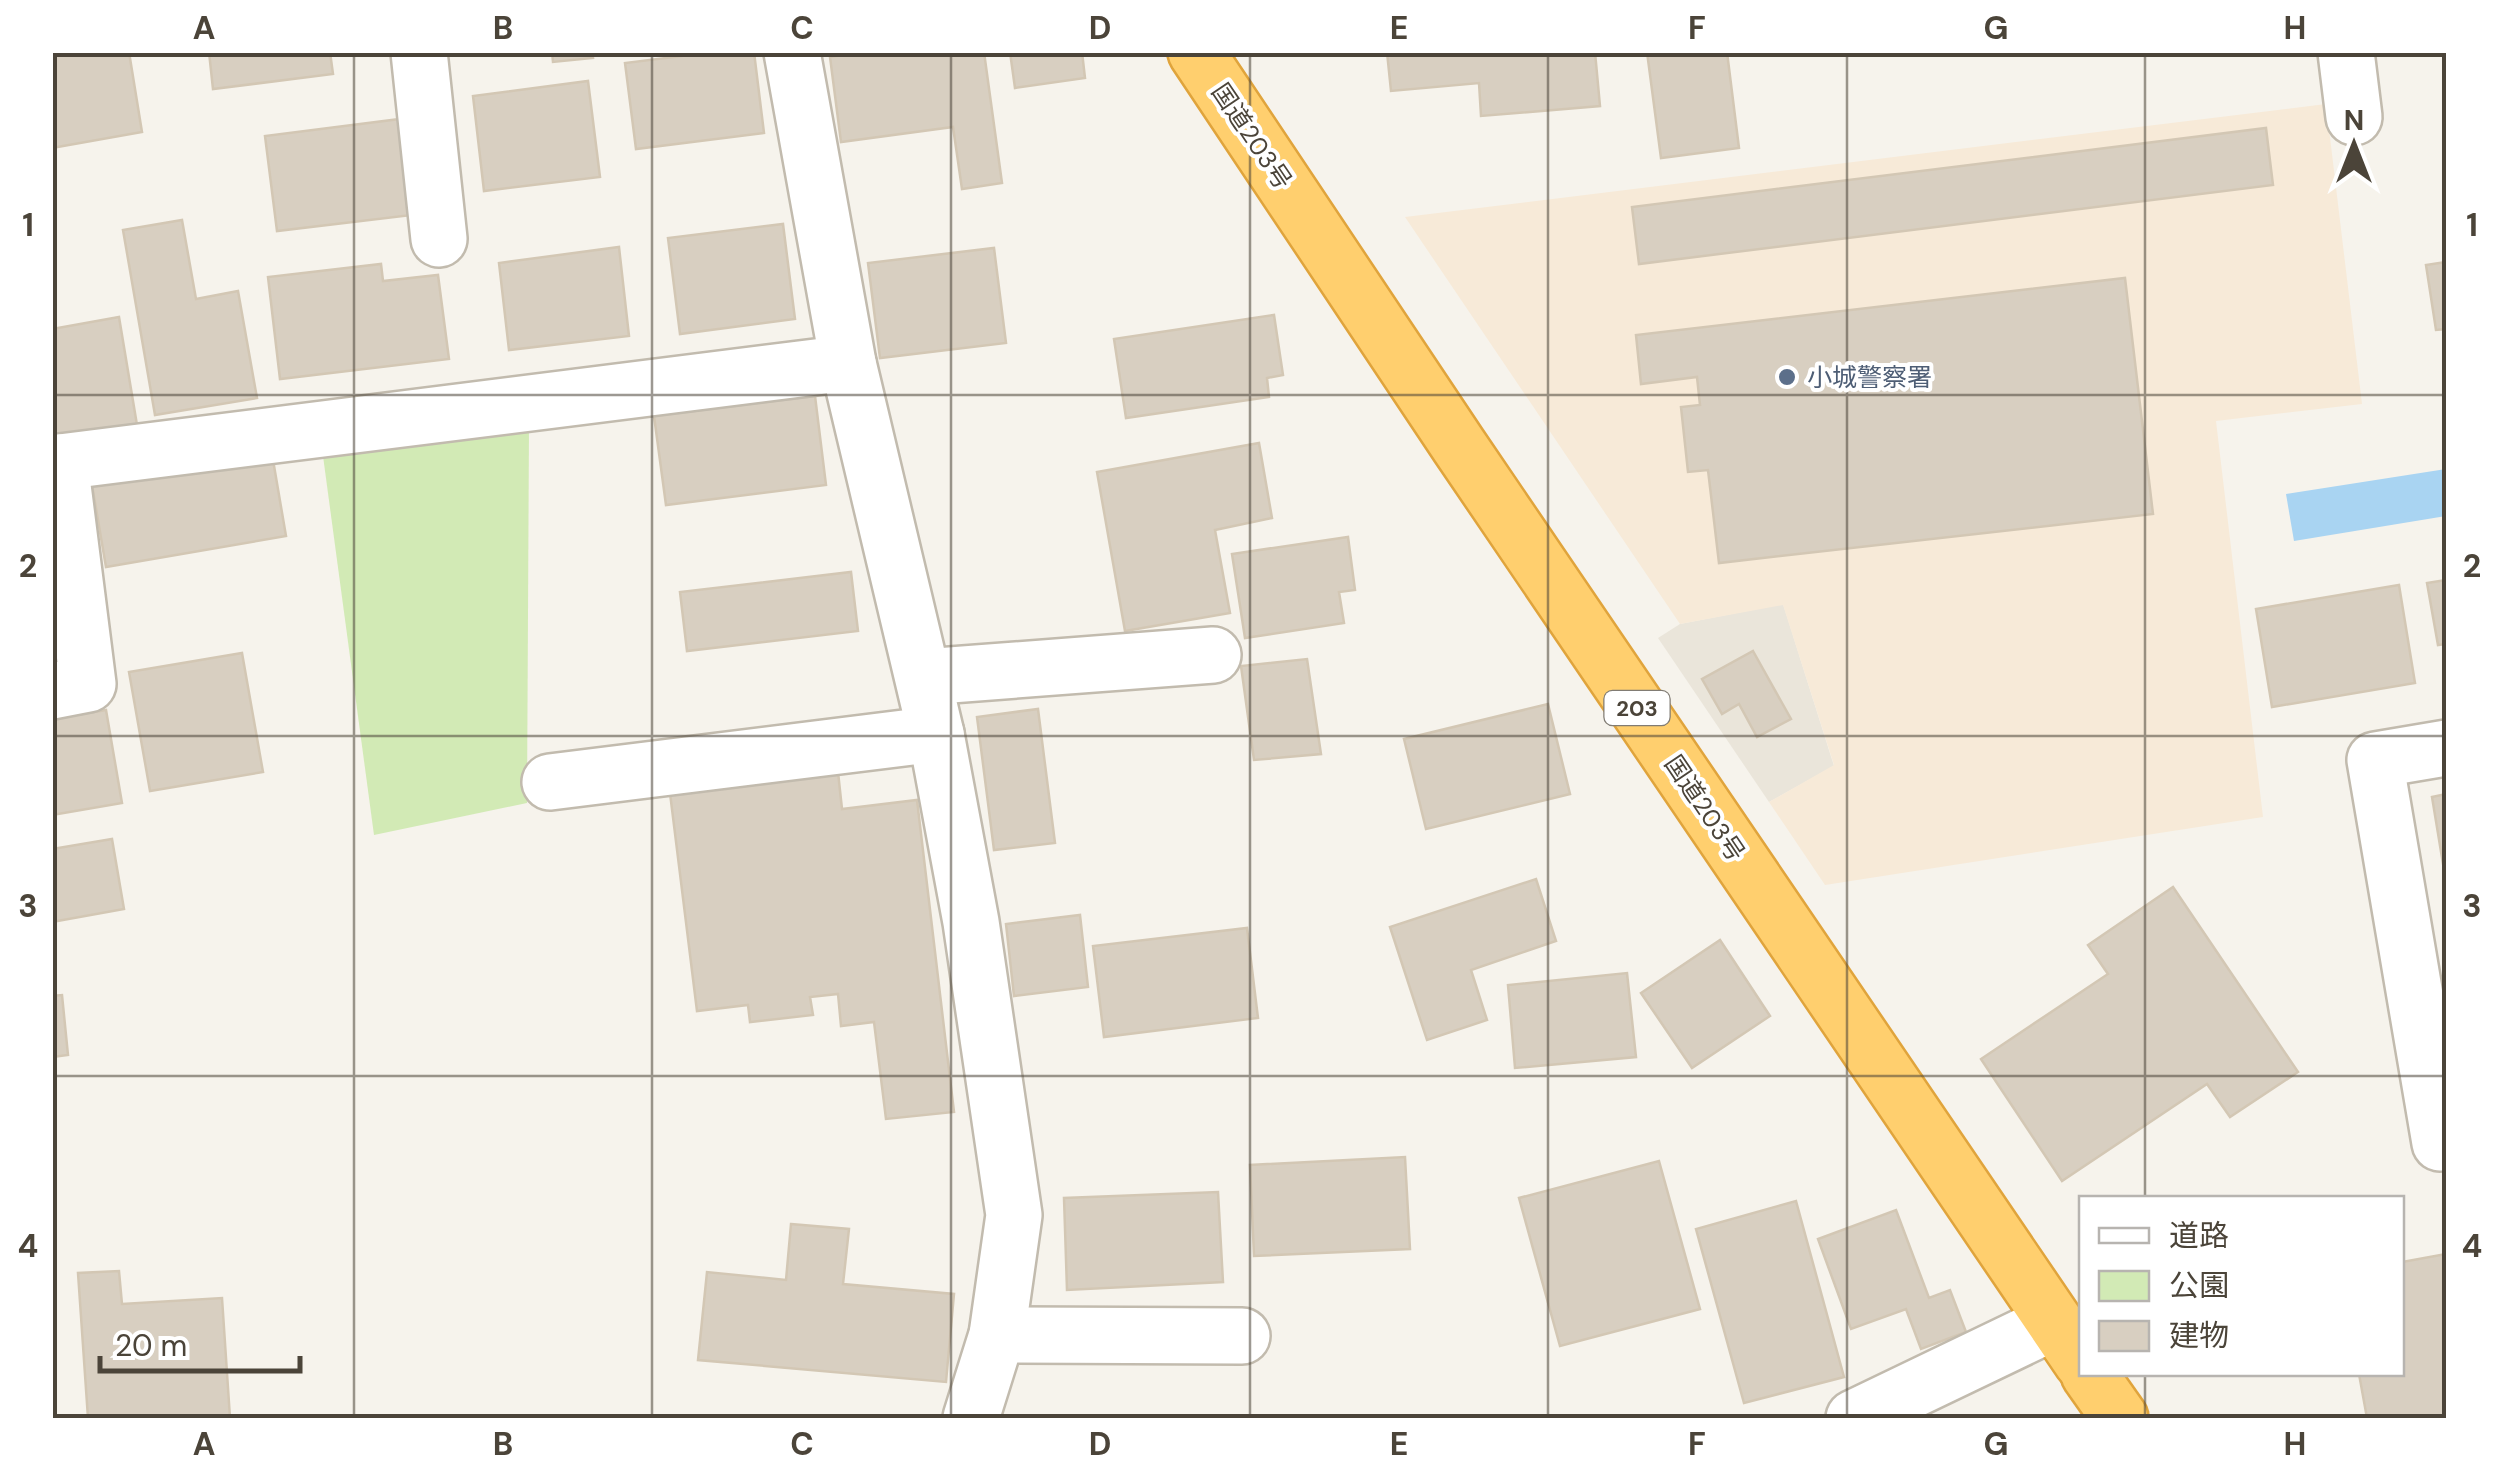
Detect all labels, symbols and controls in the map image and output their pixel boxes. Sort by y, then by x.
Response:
text: A [193,7,215,49]
text: B [493,7,513,49]
text: C [790,7,814,49]
text: D [1089,7,1111,49]
text: E [1390,7,1408,49]
text: F [1688,7,1706,49]
text: G [1984,7,2008,49]
text: H [2284,7,2306,49]
street label: 国道203号 [1204,77,1299,196]
north arrow [2304,95,2404,195]
text: N [2344,102,2364,139]
text: 1 [22,204,34,246]
text: 1 [2466,204,2478,246]
place label: 小城警察署 [1807,361,1932,394]
marker: 小城警察署 [1776,366,1798,388]
text: 2 [19,545,37,587]
text: 2 [2463,545,2481,587]
road number: 203 [1604,691,1670,725]
street label: 国道203号 [1657,749,1752,868]
text: 3 [18,885,38,927]
text: 3 [2462,885,2482,927]
legend [2079,1196,2404,1376]
text: 道路 [2169,1216,2229,1255]
text: 4 [18,1225,38,1267]
text: 4 [2462,1225,2482,1267]
text: 公園 [2169,1266,2229,1305]
scale bar [100,1311,300,1373]
text: 建物 [2169,1316,2229,1355]
text: 20 m [115,1326,187,1365]
text: A [193,1423,215,1465]
text: B [493,1423,513,1465]
text: C [790,1423,814,1465]
text: D [1089,1423,1111,1465]
text: E [1390,1423,1408,1465]
text: F [1688,1423,1706,1465]
text: G [1984,1423,2008,1465]
text: H [2284,1423,2306,1465]

